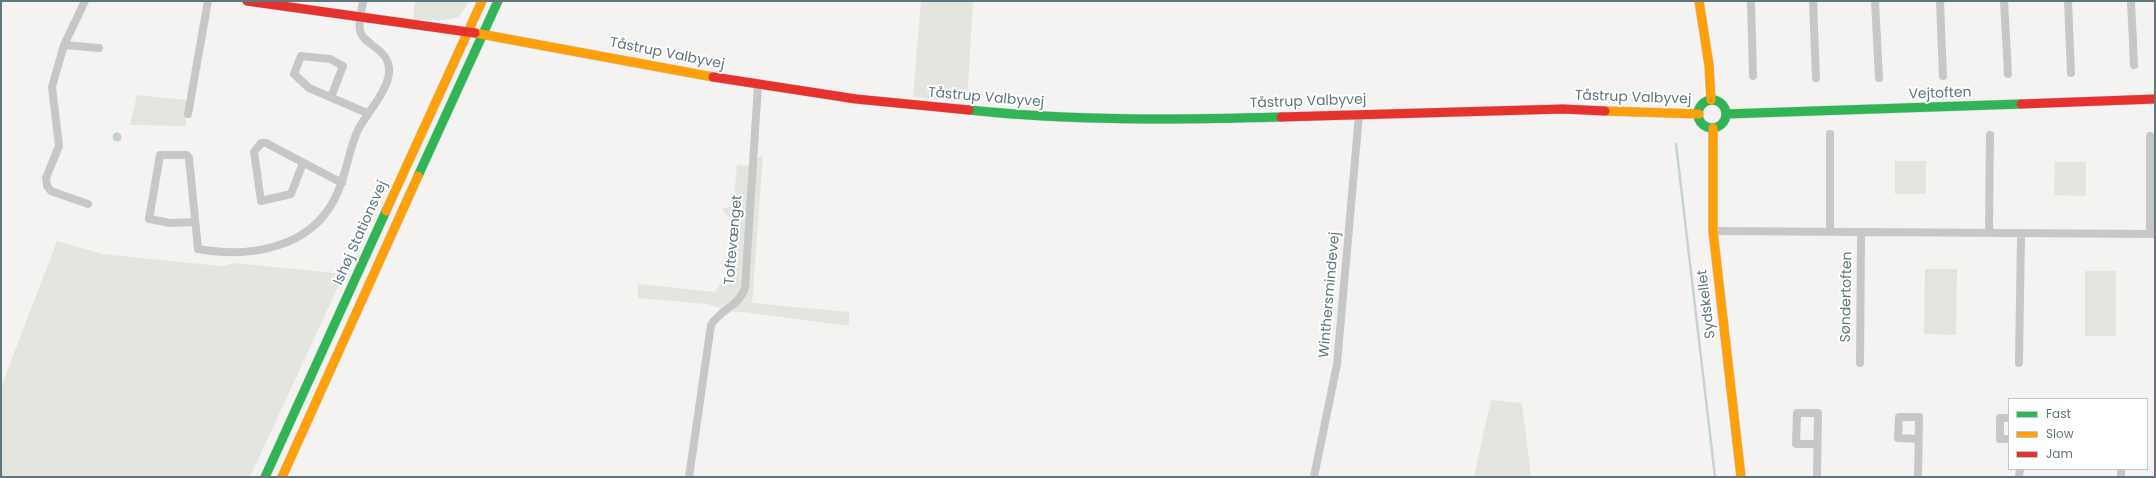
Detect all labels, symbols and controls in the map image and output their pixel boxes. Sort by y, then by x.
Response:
street label: Tåstrup Valbyvej [608,35,726,73]
street label: Tåstrup Valbyvej [927,85,1045,111]
street label: Vejtoften [1908,85,1972,103]
street label: Tåstrup Valbyvej [1574,88,1692,108]
street label: Tåstrup Valbyvej [1249,92,1367,112]
street label: Ishøj Stationsvej [330,178,392,288]
street label: Toftevænget [722,194,746,286]
street label: Winthersmindevej [1316,231,1344,359]
street label: Søndertoften [1838,251,1856,343]
street label: Sydskellet [1694,269,1720,339]
legend [2008,398,2148,470]
text: Fast [2046,405,2071,422]
text: Slow [2046,425,2074,442]
text: Jam [2046,445,2073,462]

